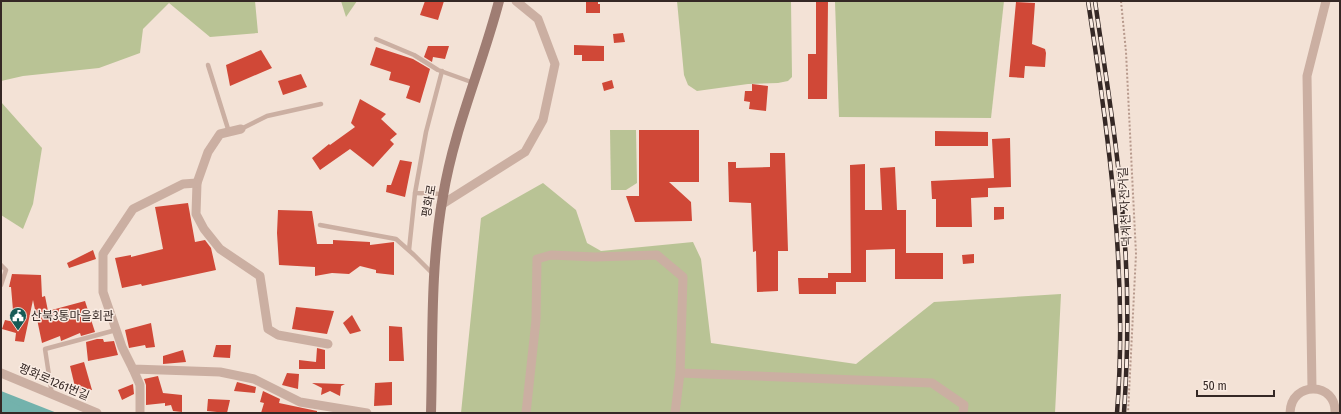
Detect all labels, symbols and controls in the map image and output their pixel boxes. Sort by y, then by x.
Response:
street label: 덕계천 자전거길 [1116,167,1134,247]
street label: 평화로 [419,183,439,219]
public building icon: 산북3통마을회관 [8,306,28,331]
place label: 산북3통마을회관 [31,309,114,323]
street label: 평화로1261번길 [17,361,91,403]
scale bar [1197,372,1274,398]
text: 50 m [1203,379,1227,393]

